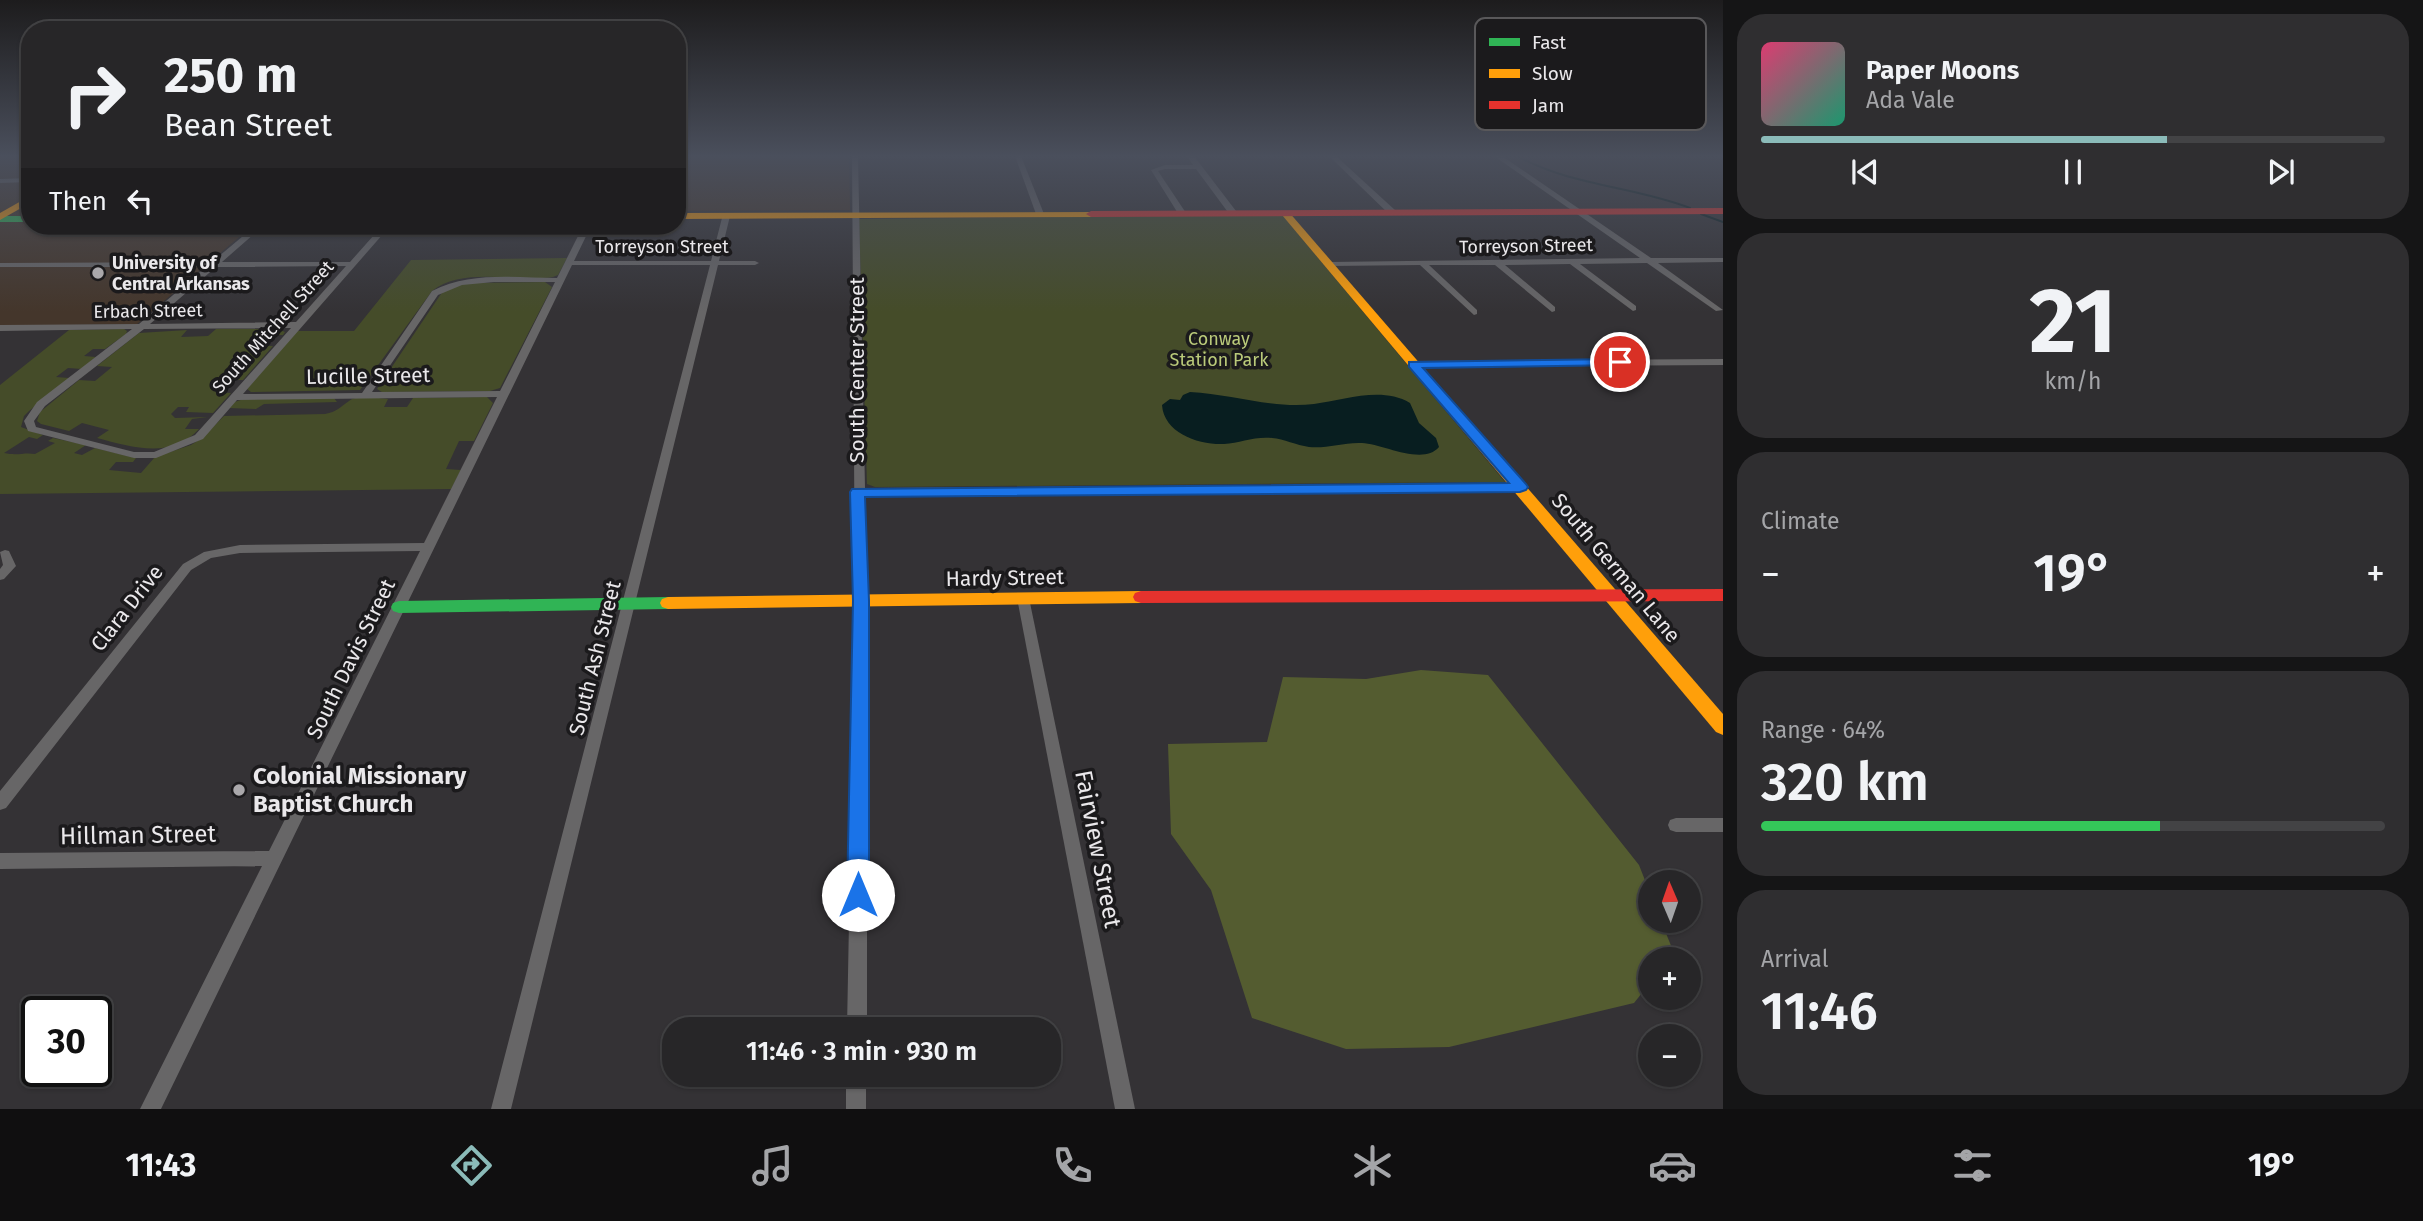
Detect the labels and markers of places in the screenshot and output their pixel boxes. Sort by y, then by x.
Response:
place label: University of Central Arkansas [112,252,250,295]
marker: University of Central Arkansas [90,265,106,281]
pin [1590,332,1650,392]
place label: Colonial Missionary Baptist Church [253,762,467,818]
marker: Colonial Missionary Baptist Church [231,782,247,798]

